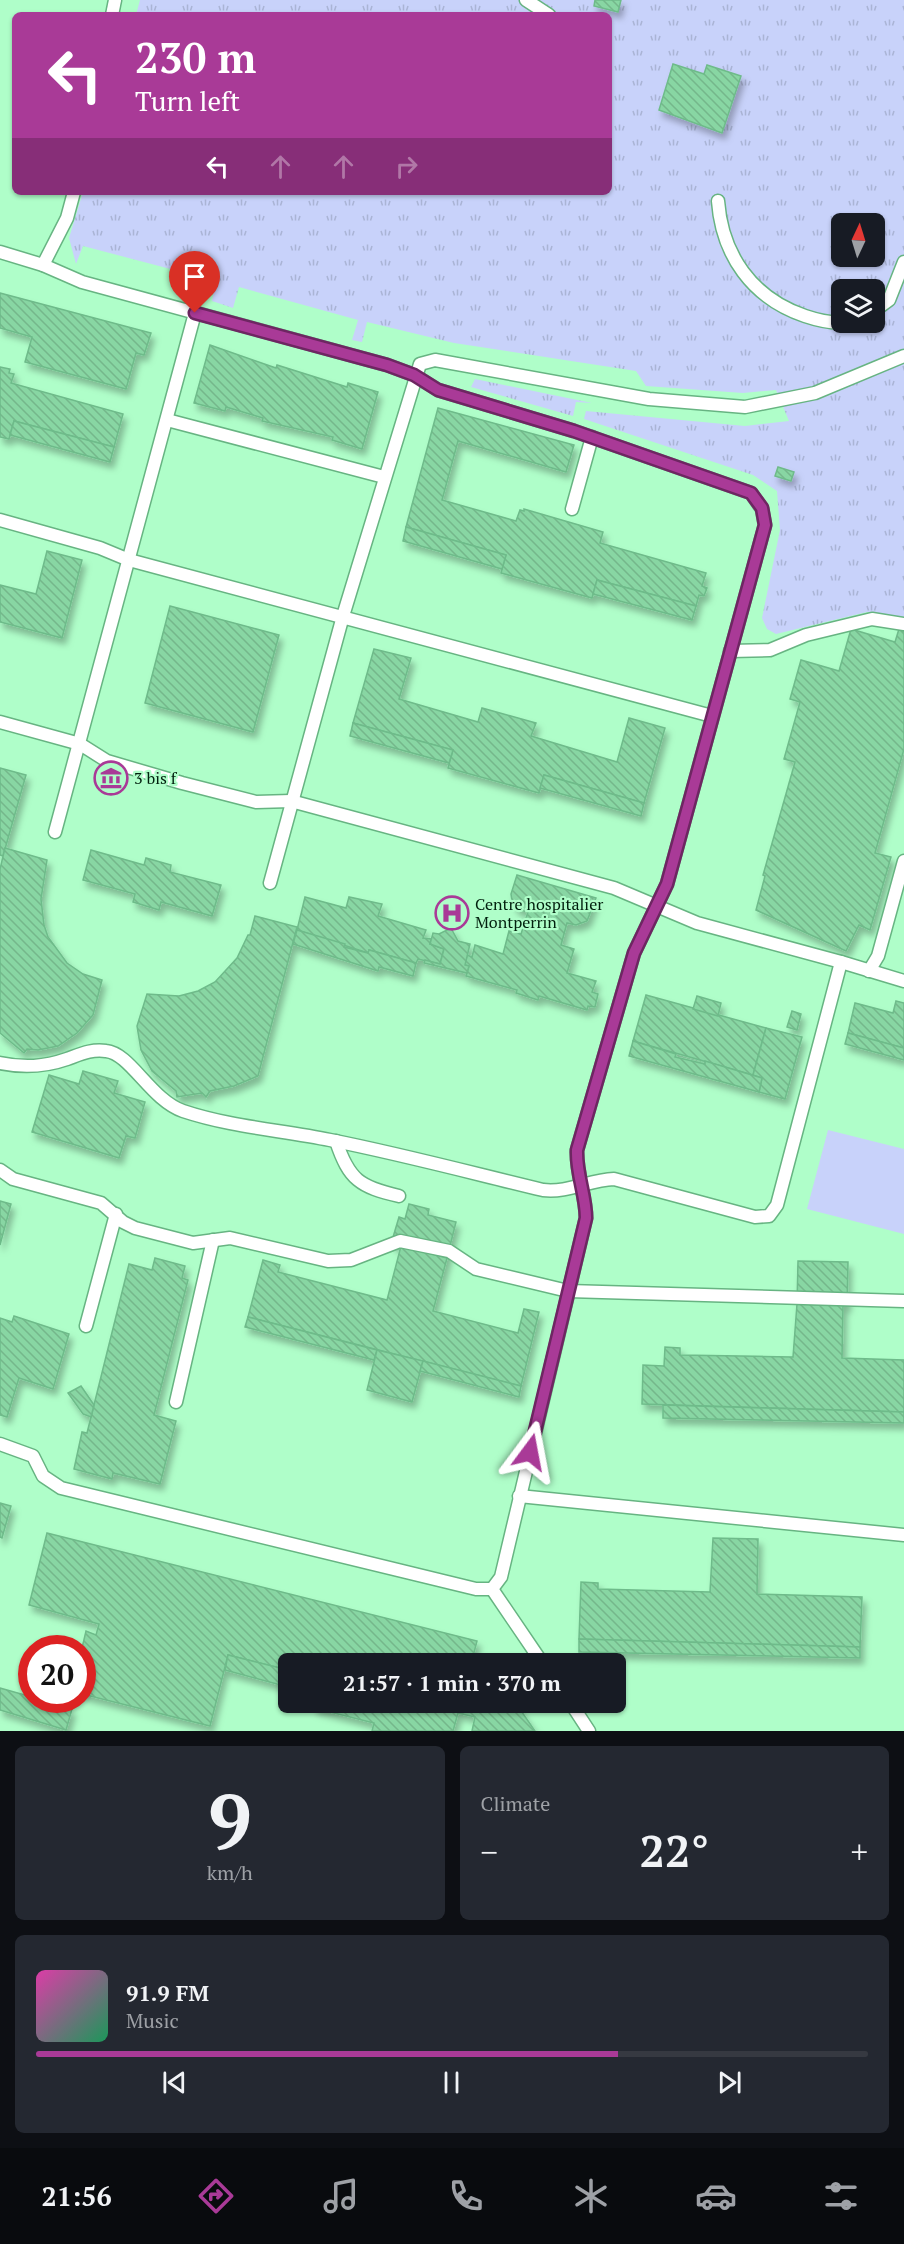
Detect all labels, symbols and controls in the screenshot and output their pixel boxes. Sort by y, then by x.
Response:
text: 230 m [135,29,256,85]
icon: left [36,36,114,114]
text: Turn left [135,83,240,119]
icon: left [201,150,234,183]
icon: ahead [264,150,297,183]
icon: ahead [327,150,360,183]
icon: right [390,150,423,183]
north arrow [831,213,885,267]
map controls [831,213,885,333]
pin [169,251,220,313]
icon: arrive [178,260,211,293]
button: layers [831,279,885,333]
museum icon: 3 bis f [93,760,129,796]
place label: 3 bis f [134,767,178,789]
place label: Centre hospitalier Montperrin [475,893,604,933]
hospital icon: Centre hospitalier Montperrin [434,895,470,931]
position arrow [498,1420,562,1484]
speed limit sign: 20 [18,1635,96,1713]
text: 21:57 · 1 min · 370 m [343,1668,561,1697]
text: 9 [208,1768,252,1871]
text: Climate [481,1790,550,1817]
text: 22° [640,1820,709,1880]
text: − [481,1830,498,1873]
text: + [850,1830,868,1873]
text: km/h [207,1859,253,1886]
text: 91.9 FM [126,1978,209,2007]
text: Music [126,2007,179,2034]
icon: previous [158,2066,191,2099]
icon: pause [435,2066,468,2099]
icon: next [713,2066,746,2099]
icon: directions [195,2175,237,2217]
icon: music [320,2175,362,2217]
icon: phone [445,2175,487,2217]
icon: climate [570,2175,612,2217]
icon: car [695,2175,737,2217]
icon: filters [820,2175,862,2217]
text: 21:56 [42,2178,112,2214]

